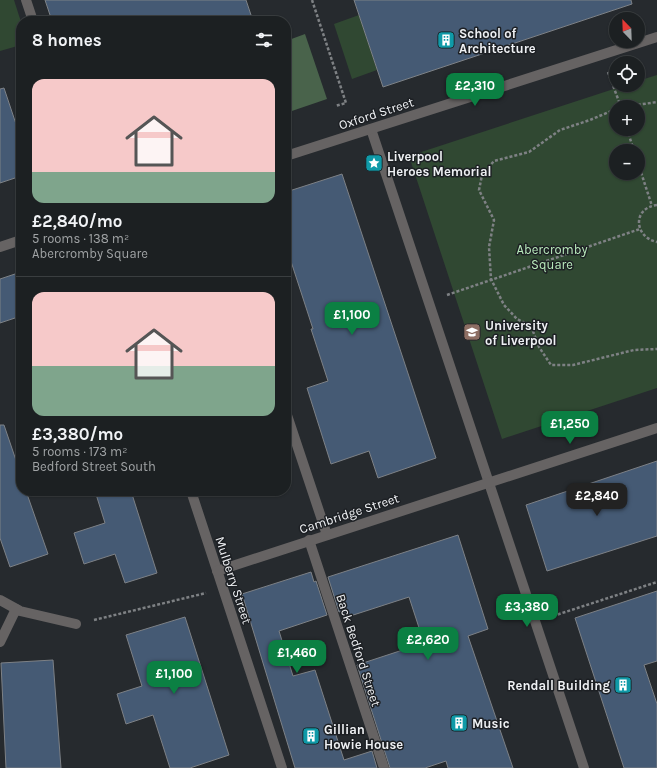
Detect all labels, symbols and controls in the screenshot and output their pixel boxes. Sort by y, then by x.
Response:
north arrow [609,12,645,48]
map controls [609,12,645,180]
place label: School of Architecture [459,26,536,56]
icon: filters [253,29,275,51]
text: 8 homes [32,30,102,50]
building icon: School of Architecture [436,30,456,50]
button: locate [609,56,645,92]
pin: £2,310 [442,73,508,107]
text: £2,310 [455,78,495,93]
street label: Oxford Street [337,94,416,133]
button: + [609,100,645,136]
icon: home [118,105,190,177]
button: − [609,144,645,180]
place label: Liverpool Heroes Memorial [387,149,491,179]
place icon: Liverpool Heroes Memorial [364,153,384,173]
text: £2,840/mo [32,211,122,231]
text: 5 rooms · 138 m² [32,231,129,246]
park label: Abercromby Square [517,242,587,273]
text: Abercromby Square [32,246,148,261]
pin: £1,100 [319,302,385,336]
text: £1,100 [334,307,370,322]
icon: home [118,318,190,390]
place label: University of Liverpool [485,318,556,348]
school or university icon: University of Liverpool [462,322,482,342]
pin: £1,250 [537,411,603,445]
text: £1,250 [550,416,590,431]
text: £3,380/mo [32,424,123,444]
text: 5 rooms · 173 m² [32,444,127,459]
text: Bedford Street South [32,459,156,474]
pin: £2,840 [564,483,630,517]
text: £2,840 [575,488,619,503]
street label: Cambridge Street [297,490,401,537]
street label: Mulberry Street [212,535,255,626]
street label: Back Bedford Street [333,592,384,708]
pin: £3,380 [494,594,560,628]
text: £3,380 [505,599,549,614]
pin: £2,620 [395,627,461,661]
text: £2,620 [407,632,449,647]
pin: £1,460 [264,640,330,674]
text: £1,460 [277,645,317,660]
pin: £1,100 [141,661,207,695]
text: £1,100 [156,666,192,681]
building icon: Rendall Building [613,675,633,695]
place label: Rendall Building [507,678,610,693]
building icon: Music [449,713,469,733]
place label: Music [472,716,510,731]
place label: Gillian Howie House [324,722,403,752]
building icon: Gillian Howie House [301,726,321,746]

